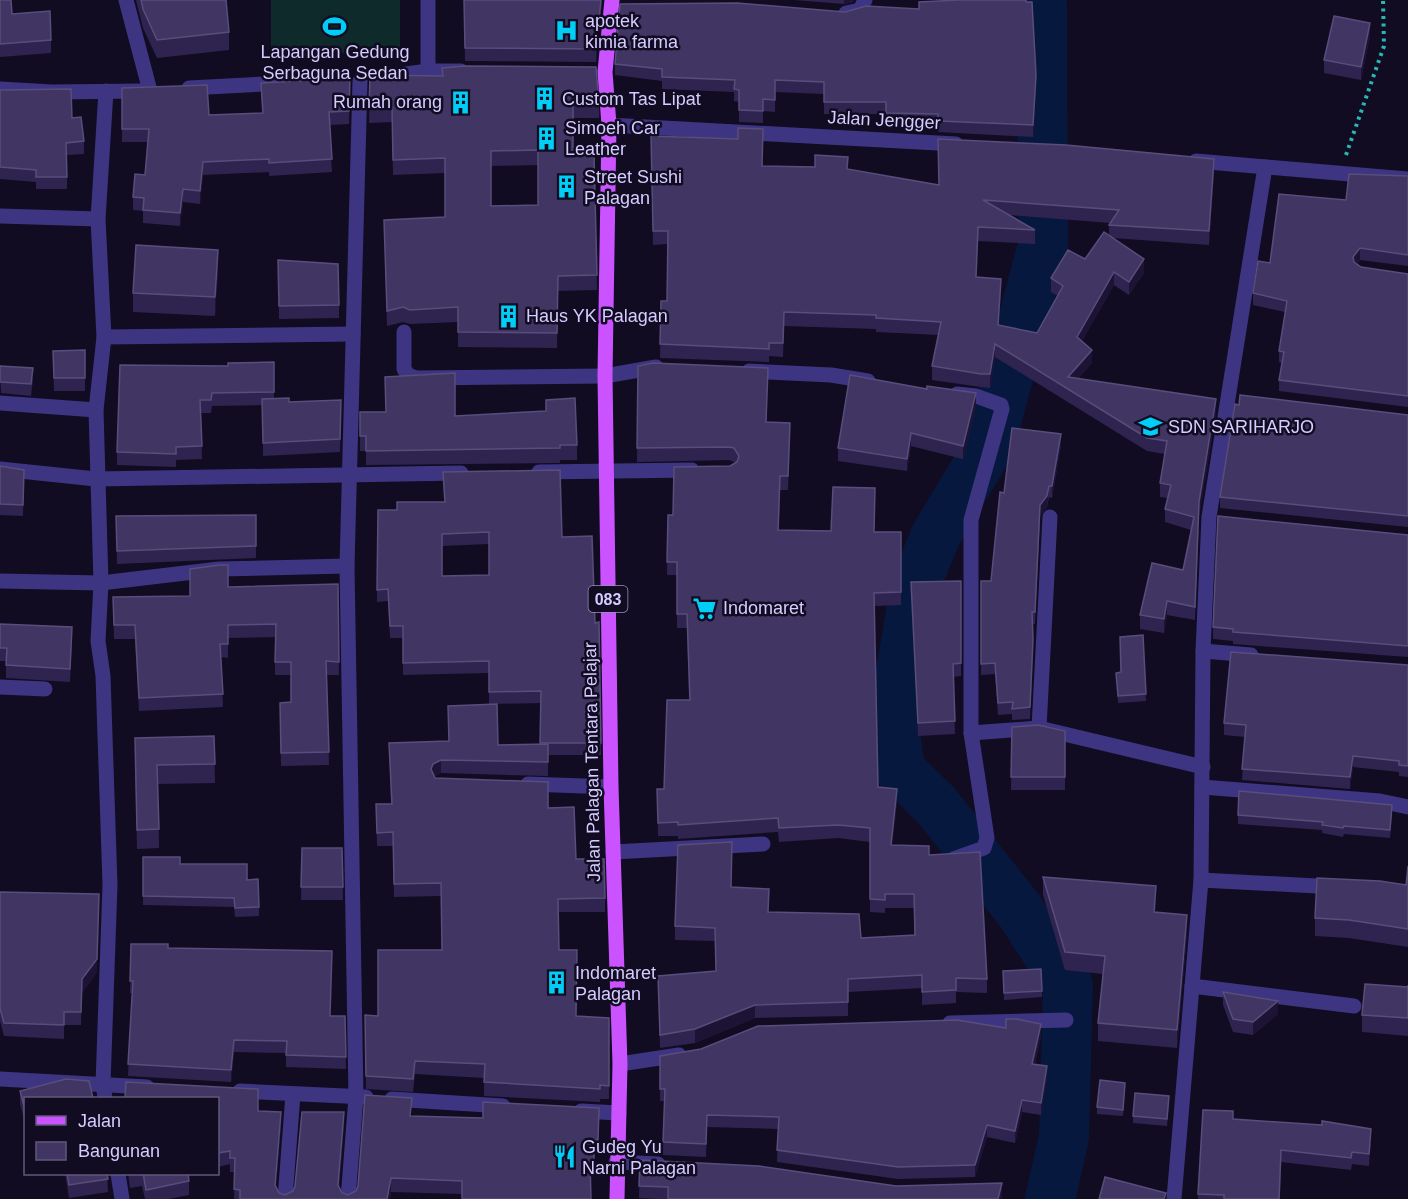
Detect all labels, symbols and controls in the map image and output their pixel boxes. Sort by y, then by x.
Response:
place label: apotek kimia farma [585,11,679,52]
sports icon: Lapangan Gedung Serbaguna Sedan [322,13,348,39]
hospital icon: apotek kimia farma [554,18,580,44]
place label: Lapangan Gedung Serbaguna Sedan [260,42,410,83]
building icon: Custom Tas Lipat [531,86,557,112]
building icon: Rumah orang [447,89,473,115]
place label: Custom Tas Lipat [562,89,701,109]
place label: Rumah orang [333,92,442,112]
street label: Jalan Jengger [827,107,941,133]
place label: Simoeh Car Leather [565,118,660,159]
building icon: Simoeh Car Leather [534,125,560,151]
place label: Street Sushi Palagan [584,167,682,208]
building icon: Street Sushi Palagan [553,174,579,200]
building icon: Haus YK Palagan [495,303,521,329]
place label: Haus YK Palagan [526,306,668,326]
school or university icon: SDN SARIHARJO [1137,414,1163,440]
place label: SDN SARIHARJO [1168,417,1314,437]
road number: 083 [588,586,628,612]
supermarket icon: Indomaret [692,595,718,621]
place label: Indomaret [723,598,804,618]
street label: Jalan Palagan Tentara Pelajar [580,642,604,882]
place label: Indomaret Palagan [575,963,656,1004]
building icon: Indomaret Palagan [544,970,570,996]
legend [24,1097,219,1175]
text: Jalan [78,1111,121,1131]
place label: Gudeg Yu Narni Palagan [582,1137,696,1178]
text: Bangunan [78,1141,160,1161]
restaurant icon: Gudeg Yu Narni Palagan [551,1144,577,1170]

